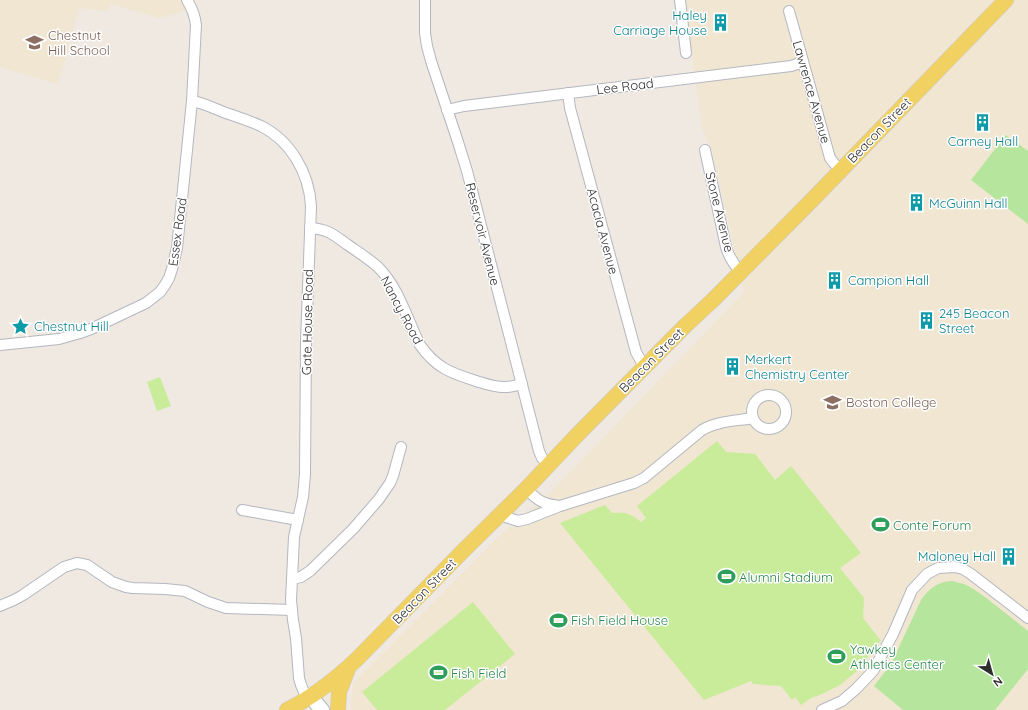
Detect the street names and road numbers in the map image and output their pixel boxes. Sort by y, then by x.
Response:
street label: Lawrence Avenue [790,39,834,145]
street label: Lee Road [596,75,654,97]
street label: Beacon Street [844,94,914,166]
street label: Stone Avenue [702,170,738,254]
street label: Reservoir Avenue [462,181,504,287]
street label: Acacia Avenue [584,186,622,276]
street label: Essex Road [164,197,190,267]
street label: Gate House Road [298,269,316,375]
street label: Nancy Road [377,273,427,347]
street label: Beacon Street [615,324,687,396]
street label: Beacon Street [389,555,459,627]

